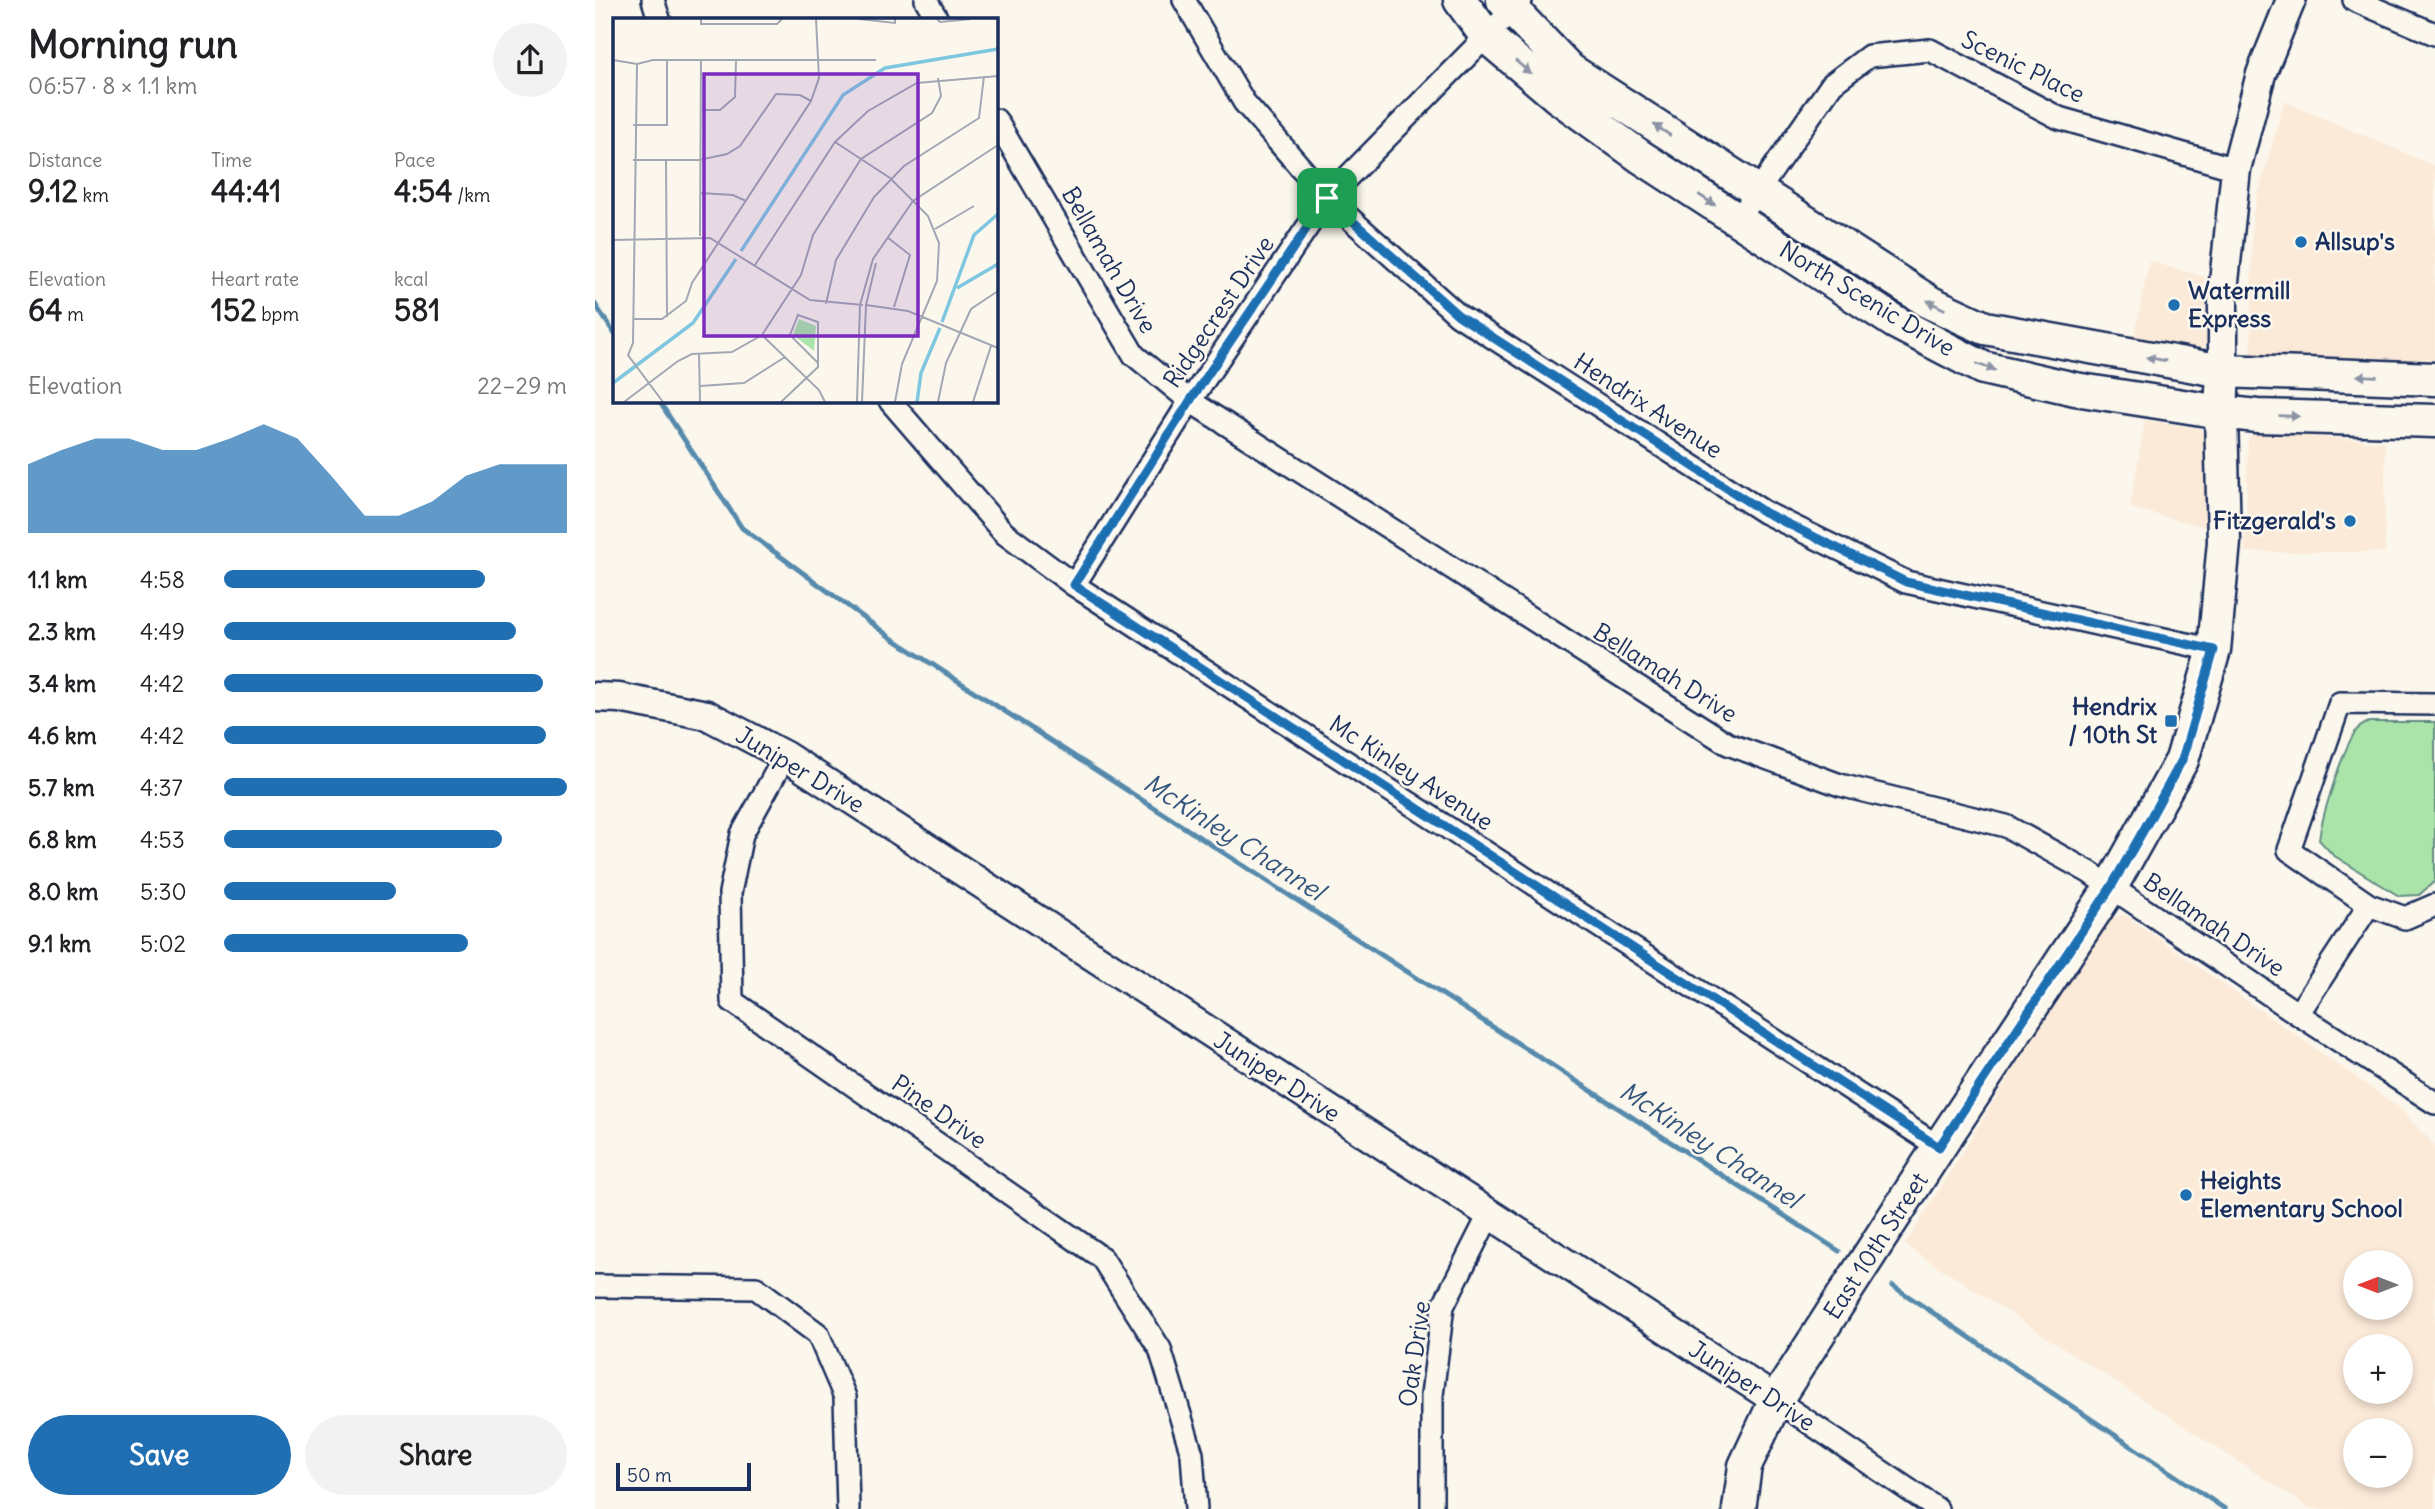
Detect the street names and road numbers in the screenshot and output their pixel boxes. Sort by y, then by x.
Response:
street label: Scenic Place [1957,23,2090,109]
street label: Bellamah Drive [1056,181,1164,338]
street label: Ridgecrest Drive [1156,230,1280,393]
street label: North Scenic Drive [1774,234,1961,362]
street label: Hendrix Avenue [1569,346,1728,464]
street label: Bellamah Drive [1588,616,1743,728]
street label: Mc Kinley Avenue [1324,708,1499,836]
street label: Juniper Drive [731,719,870,819]
street label: Bellamah Drive [2138,866,2291,983]
street label: Juniper Drive [1209,1024,1346,1128]
street label: Pine Drive [886,1068,993,1155]
street label: East 10th Street [1817,1166,1934,1325]
street label: Oak Drive [1392,1299,1436,1409]
street label: Juniper Drive [1684,1333,1821,1437]

